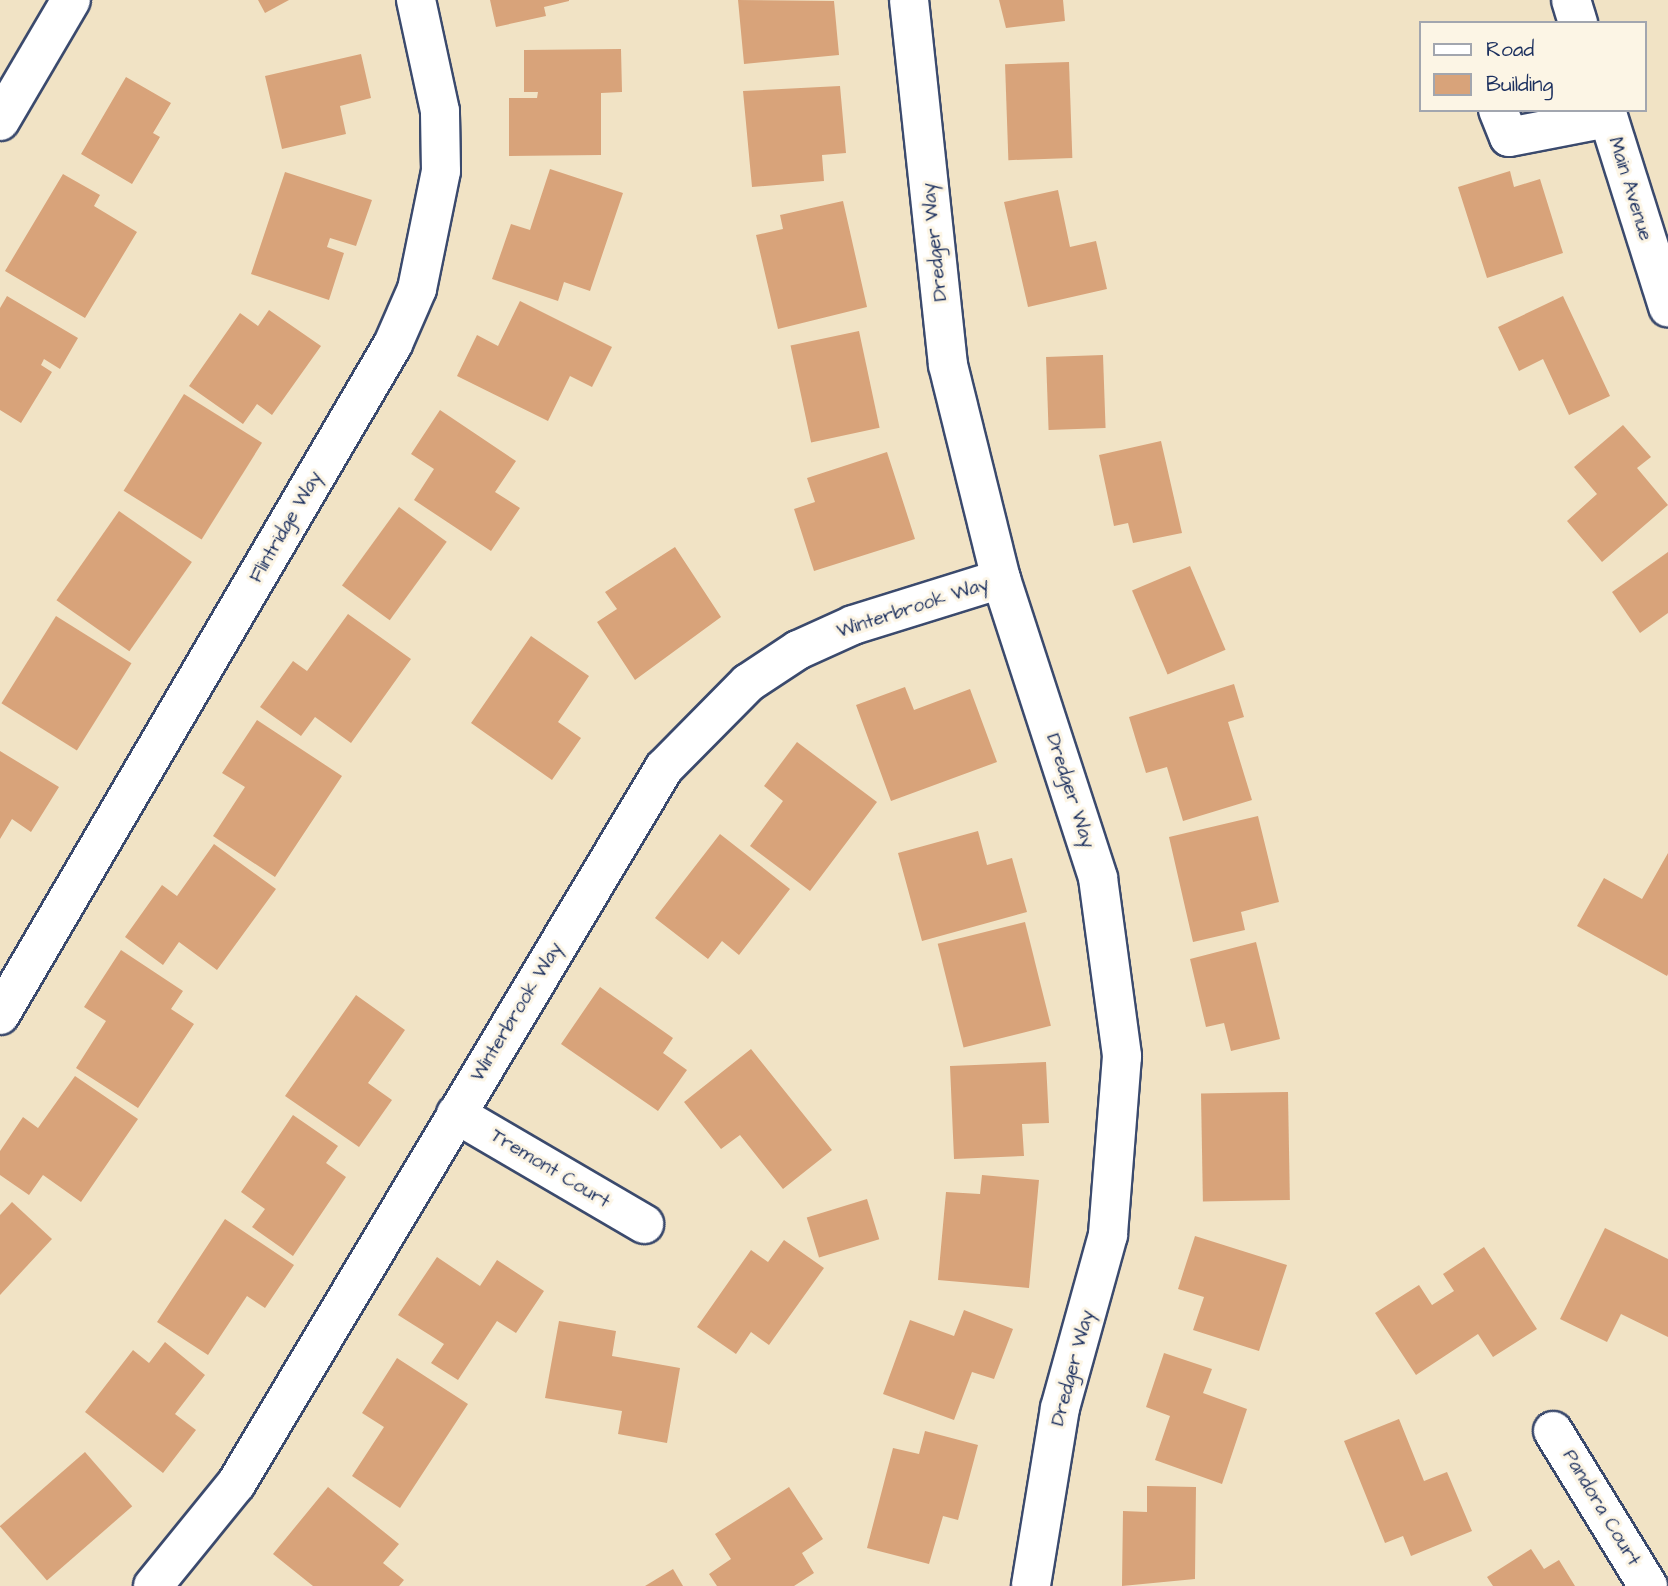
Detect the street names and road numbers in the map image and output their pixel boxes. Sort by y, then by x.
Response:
street label: Main Avenue [1603,134,1657,244]
street label: Dredger Way [917,182,953,302]
street label: Flintridge Way [245,467,327,587]
street label: Winterbrook Way [834,573,992,643]
street label: Dredger Way [1041,731,1099,851]
street label: Winterbrook Way [466,938,568,1086]
street label: Tremont Court [486,1125,614,1213]
street label: Dredger Way [1047,1308,1099,1428]
street label: Pandora Court [1557,1446,1645,1570]

